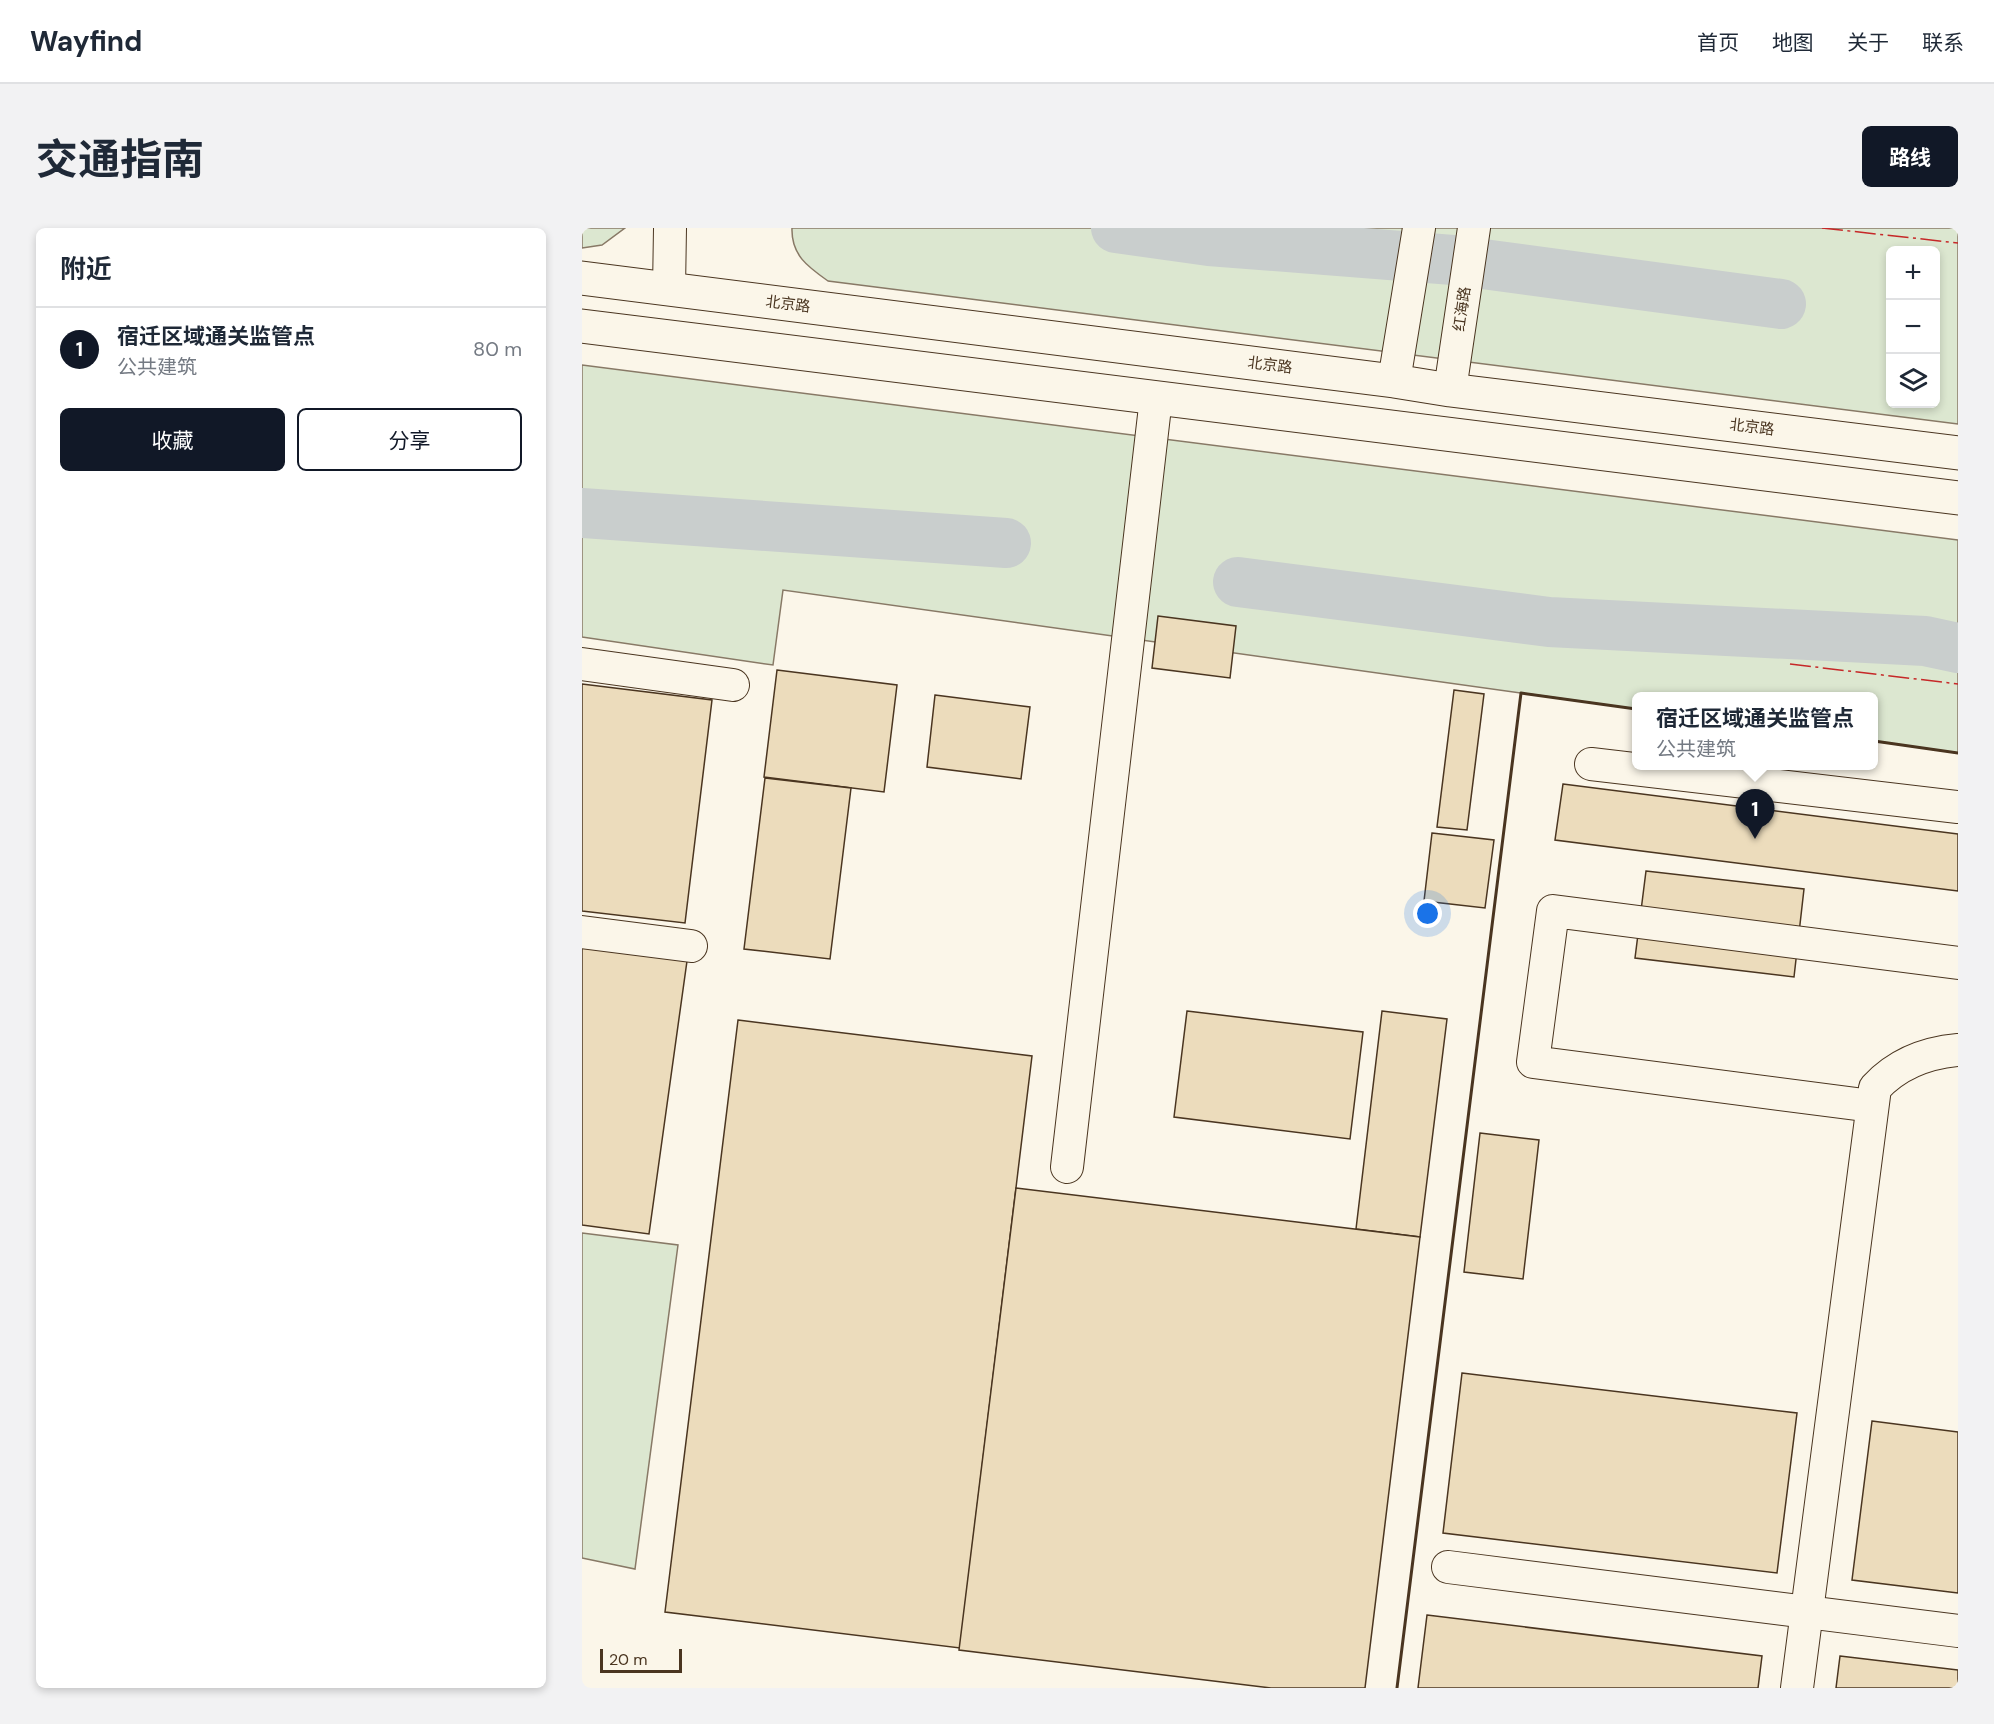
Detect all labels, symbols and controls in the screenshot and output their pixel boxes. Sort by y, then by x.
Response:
text: Wayfind [30,23,142,60]
text: 首页 [1697,29,1739,57]
text: 地图 [1772,29,1814,57]
text: 关于 [1847,29,1889,57]
text: 联系 [1922,29,1964,57]
button: 路线 [1862,126,1958,187]
text: 交通指南 [36,132,204,187]
map controls [1886,246,1940,408]
button: + [1886,246,1940,300]
text: 附近 [60,252,112,286]
street label: 红海路 [1449,285,1475,333]
street label: 北京路 [764,291,812,317]
button: − [1886,300,1940,354]
text: 宿迁区域通关监管点 [117,322,315,351]
text: 1 [76,336,83,362]
text: 80 m [473,336,522,362]
street label: 北京路 [1246,352,1294,378]
text: 公共建筑 [117,354,197,380]
button: layers [1886,354,1940,408]
button: 收藏 [60,408,285,471]
button: 分享 [297,408,522,471]
street label: 北京路 [1728,414,1776,440]
popup [1632,692,1878,770]
text: 宿迁区域通关监管点 [1656,704,1854,733]
text: 公共建筑 [1656,736,1736,762]
pin: 1 [1736,790,1774,839]
your location [1413,899,1442,928]
scale bar [600,1646,682,1674]
text: 20 m [609,1649,648,1670]

